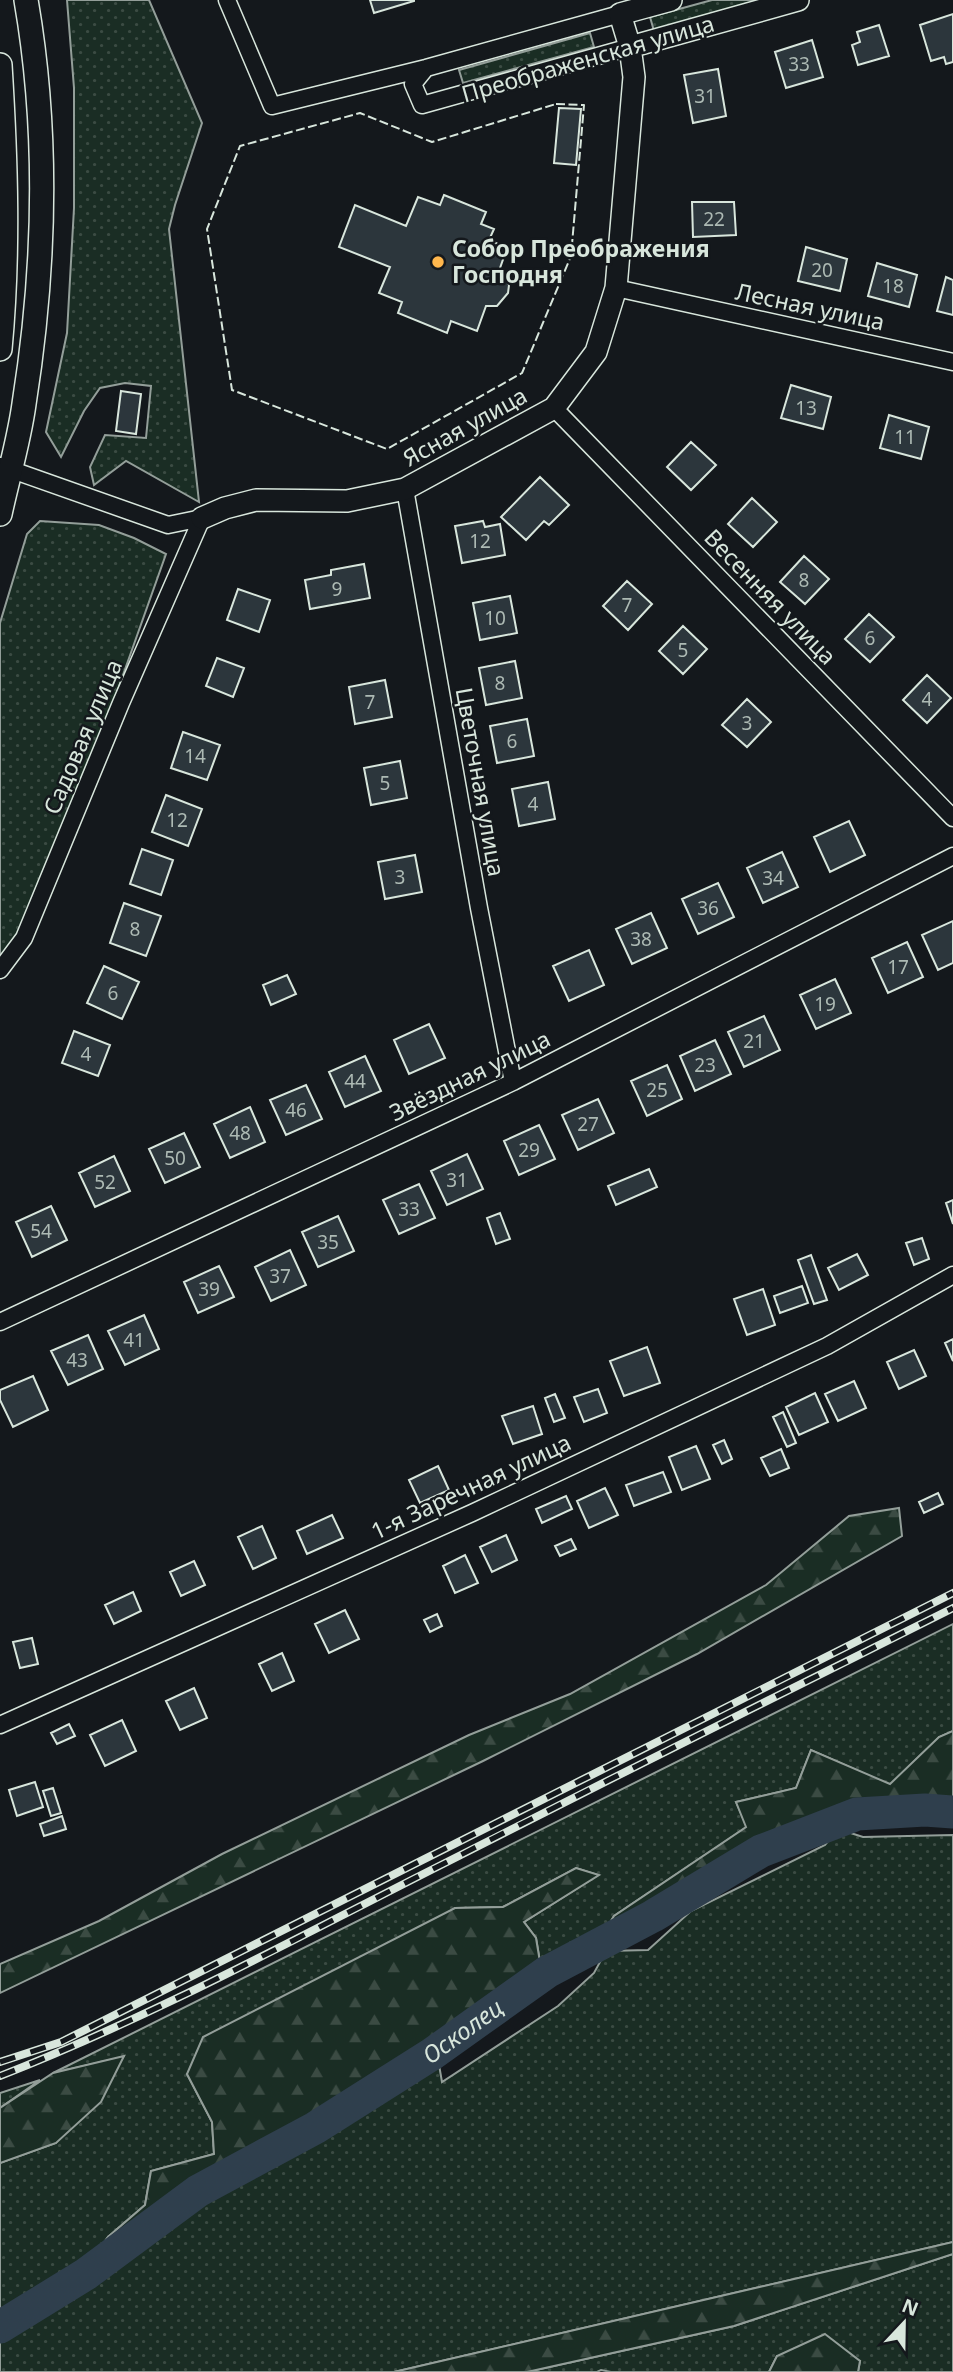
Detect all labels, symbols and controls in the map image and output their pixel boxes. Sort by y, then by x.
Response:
street label: Преображенская улица [458,7,718,109]
house number: 33 [788,51,810,77]
house number: 31 [694,83,716,109]
house number: 22 [703,206,725,232]
place label: Собор Преображения Господня [452,232,710,290]
marker: Собор Преображения Господня [430,254,446,270]
house number: 20 [811,257,833,283]
house number: 18 [882,273,904,299]
street label: Лесная улица [733,275,888,337]
street label: Ясная улица [397,379,532,473]
house number: 13 [795,395,817,421]
house number: 11 [894,424,916,450]
street label: Весенняя улица [698,521,844,671]
house number: 12 [469,528,491,554]
house number: 8 [799,567,809,593]
house number: 9 [332,576,342,602]
house number: 7 [622,592,632,618]
house number: 10 [484,605,506,631]
house number: 6 [865,625,875,651]
house number: 5 [678,637,688,663]
street label: Садовая улица [35,654,129,819]
house number: 8 [495,670,505,696]
street label: Цветочная улица [449,685,513,879]
house number: 4 [922,686,933,712]
house number: 7 [365,689,375,715]
house number: 3 [742,710,752,736]
house number: 6 [507,728,517,754]
house number: 14 [184,743,206,769]
house number: 5 [380,770,390,796]
house number: 4 [528,791,539,817]
house number: 12 [166,807,188,833]
house number: 3 [395,864,405,890]
house number: 34 [762,865,784,891]
house number: 36 [697,895,719,921]
house number: 8 [130,916,140,942]
house number: 38 [630,926,652,952]
house number: 17 [887,954,909,980]
house number: 6 [108,980,118,1006]
house number: 19 [814,991,836,1017]
street label: Звёздная улица [384,1022,555,1128]
house number: 21 [743,1028,765,1054]
house number: 4 [81,1041,92,1067]
house number: 23 [694,1052,716,1078]
house number: 44 [344,1068,366,1094]
house number: 25 [646,1077,668,1103]
house number: 46 [285,1097,307,1123]
house number: 27 [577,1111,599,1137]
house number: 48 [229,1120,251,1146]
house number: 29 [518,1137,540,1163]
house number: 50 [164,1145,186,1171]
house number: 31 [446,1167,468,1193]
house number: 52 [94,1169,116,1195]
house number: 33 [398,1196,420,1222]
house number: 54 [30,1218,52,1244]
house number: 35 [317,1229,339,1255]
house number: 37 [269,1263,291,1289]
house number: 39 [198,1276,220,1302]
house number: 41 [123,1327,145,1353]
house number: 43 [66,1347,88,1373]
street label: 1-я Заречная улица [365,1426,576,1546]
water label: Осколец [415,1990,510,2071]
north arrow [869,2288,939,2358]
text: N [898,2292,922,2322]

